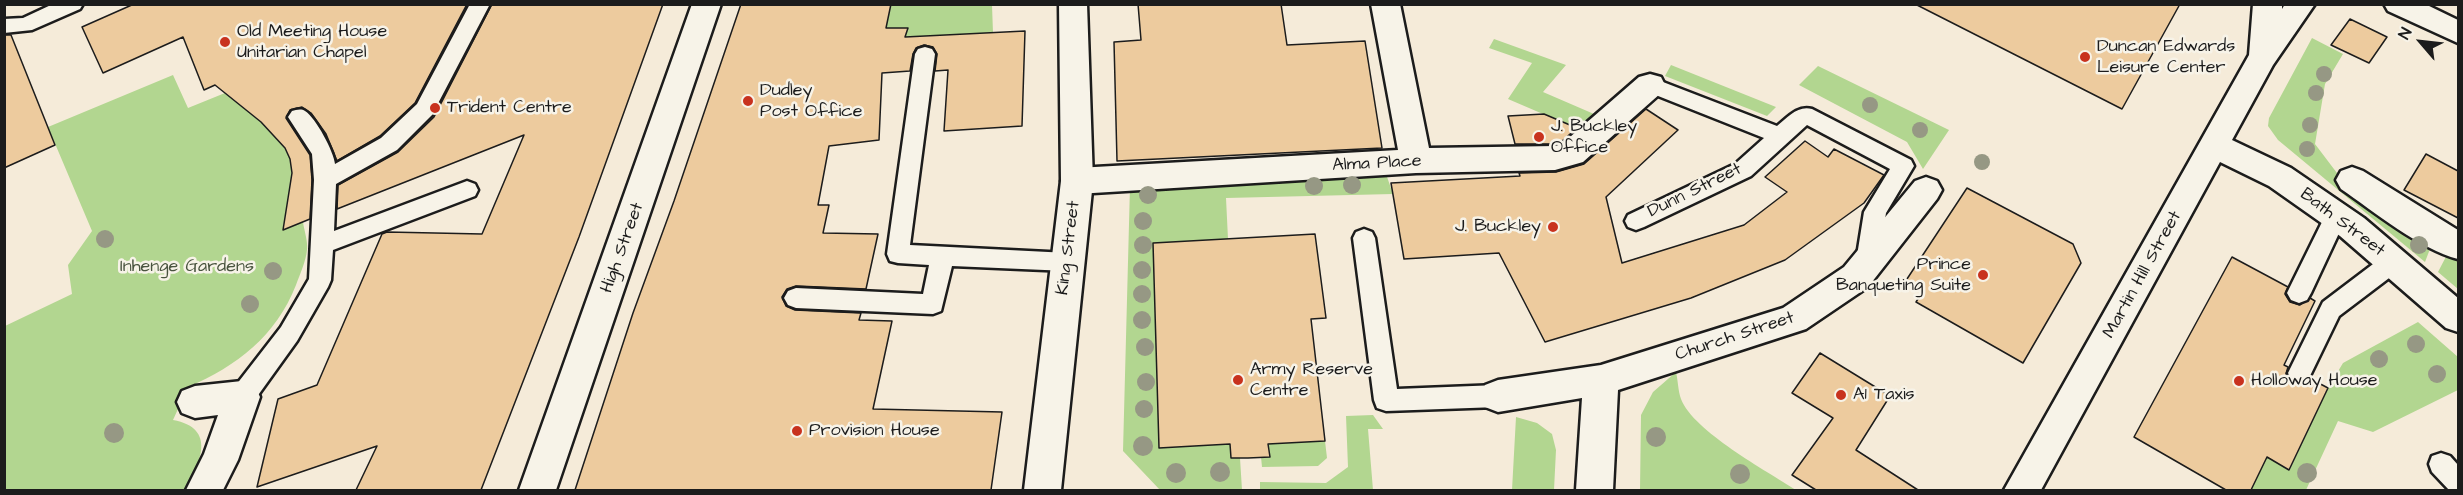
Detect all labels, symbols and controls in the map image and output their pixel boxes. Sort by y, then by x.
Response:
north arrow [2391,12,2451,72]
place label: Old Meeting House Unitarian Chapel [237,21,387,63]
text: N [2393,24,2417,43]
marker: Old Meeting House Unitarian Chapel [218,35,232,49]
place label: Duncan Edwards Leisure Center [2097,36,2235,78]
marker: Duncan Edwards Leisure Center [2078,50,2092,64]
place label: Dudley Post Office [760,80,862,122]
marker: Dudley Post Office [741,94,755,108]
place label: Trident Centre [447,97,572,119]
marker: Trident Centre [428,101,442,115]
place label: J. Buckley Office [1551,116,1637,158]
marker: J. Buckley Office [1532,130,1546,144]
street label: Alma Place [1332,151,1422,177]
street label: Dunn Street [1645,159,1745,223]
street label: Bath Street [2295,184,2389,262]
street label: High Street [597,200,649,296]
street label: King Street [1053,200,1085,296]
street label: Martin Hill Street [2099,208,2187,342]
place label: J. Buckley [1455,216,1541,238]
marker: J. Buckley [1546,220,1560,234]
place label: Prince Banqueting Suite [1836,254,1971,296]
park label: Inhenge Gardens [120,256,254,278]
marker: Prince Banqueting Suite [1976,268,1990,282]
street label: Church Street [1673,308,1797,366]
place label: Army Reserve Centre [1250,359,1373,401]
place label: Holloway House [2251,370,2378,392]
marker: Army Reserve Centre [1231,373,1245,387]
marker: Holloway House [2232,374,2246,388]
place label: A1 Taxis [1853,384,1915,406]
marker: A1 Taxis [1834,388,1848,402]
place label: Provision House [809,420,940,442]
marker: Provision House [790,424,804,438]

